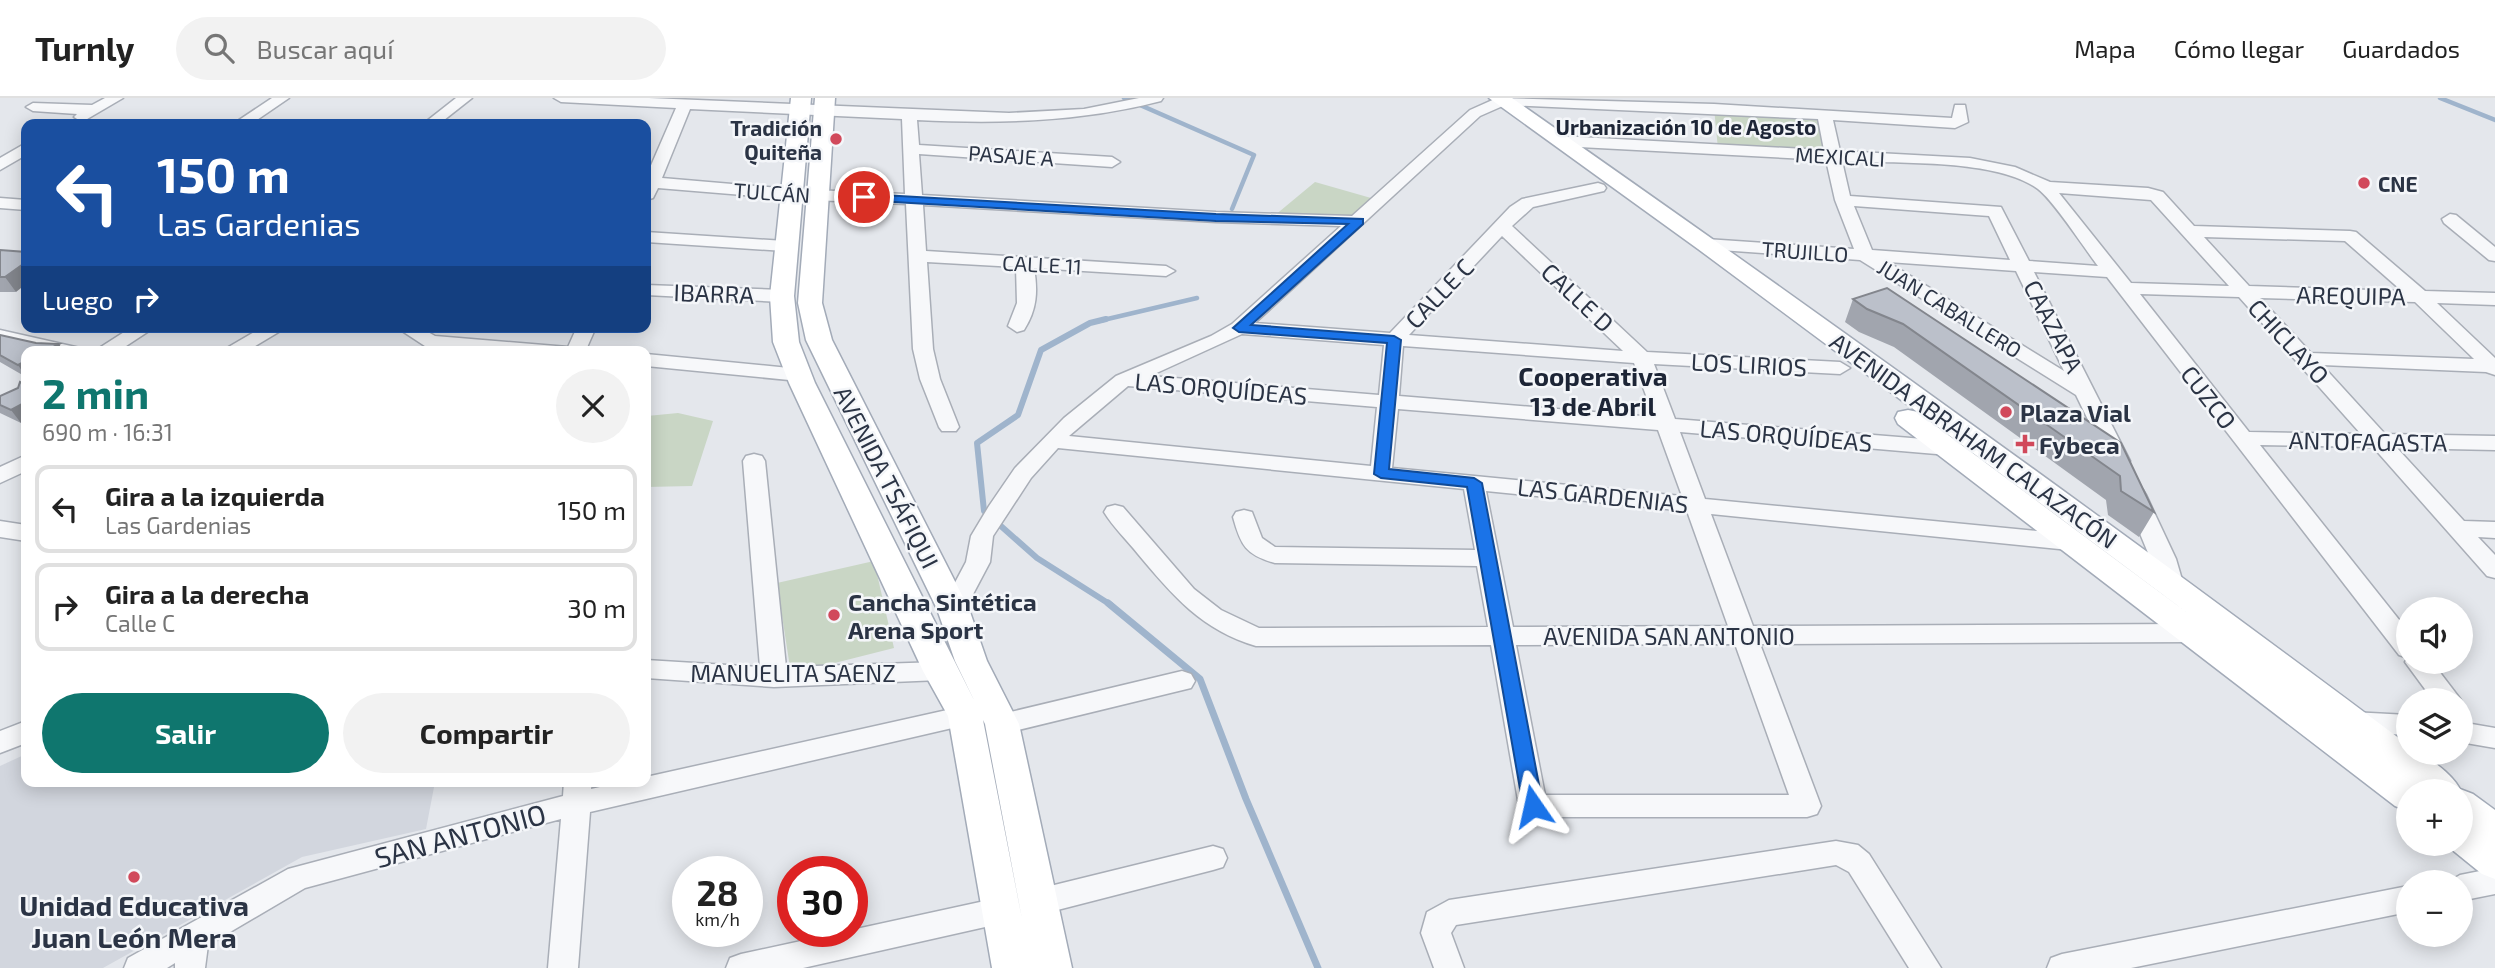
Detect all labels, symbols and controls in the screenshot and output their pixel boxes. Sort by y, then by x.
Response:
search box [176,17,666,80]
text: Turnly [35,28,134,68]
icon: search [200,29,238,67]
text: Buscar aquí [256,33,394,64]
text: Mapa [2074,34,2136,63]
text: Cómo llegar [2174,34,2304,63]
text: Guardados [2342,34,2460,63]
district label: Urbanización 10 de Agosto [1556,114,1816,139]
place label: Tradición Quiteña [730,115,822,165]
marker: Tradición Quiteña [828,131,844,147]
street label: PASAJE A [967,140,1055,170]
street label: MEXICALI [1794,141,1886,171]
text: 150 m [157,144,290,203]
icon: left [42,147,133,238]
pin [834,167,894,227]
place label: CNE [2378,171,2418,196]
marker: CNE [2356,175,2372,191]
street label: TULCÁN [733,177,811,207]
icon: arrive [845,178,883,216]
text: Las Gardenias [157,204,360,242]
street label: TRUJILLO [1761,236,1849,266]
street label: CALLE 11 [1002,249,1082,279]
street label: CALLE C [1399,252,1479,334]
street label: JUAN CABALLERO [1873,254,2027,362]
street label: CALLE D [1536,256,1620,338]
street label: CAAZAPA [2018,275,2090,377]
street label: IBARRA [673,277,755,309]
icon: right [127,280,165,318]
street label: AREQUIPA [2296,280,2406,310]
text: Luego [42,284,113,315]
street label: CHICLAYO [2243,293,2335,389]
street label: AVENIDA ABRAHAM CALAZACÓN [1825,326,2123,554]
street label: LOS LIRIOS [1690,346,1808,382]
street label: CUZCO [2175,359,2243,435]
district label: Cooperativa 13 de Abril [1518,360,1668,421]
street label: LAS ORQUÍDEAS [1134,366,1308,410]
text: 2 min [42,367,149,417]
button: close [556,369,630,443]
street label: AVENIDA TSÁFIQUI [829,381,945,573]
place label: Plaza Vial [2020,398,2131,427]
marker: Plaza Vial [1998,404,2014,420]
street label: LAS ORQUÍDEAS [1699,413,1873,457]
text: 690 m · 16:31 [42,418,173,446]
street label: ANTOFAGASTA [2288,425,2448,457]
place label: Fybeca [2039,430,2120,459]
marker: Fybeca [2017,436,2033,452]
street label: LAS GARDENIAS [1516,472,1690,518]
text: Gira a la izquierda [105,480,325,511]
icon: left [46,490,84,528]
text: 150 m [557,494,626,525]
text: Las Gardenias [105,511,251,539]
text: Gira a la derecha [105,578,309,609]
place label: Cancha Sintética Arena Sport [848,587,1037,644]
icon: right [46,588,84,626]
text: 30 m [567,592,626,623]
map controls [2396,597,2473,947]
button: sound [2396,597,2473,674]
marker: Cancha Sintética Arena Sport [826,607,842,623]
text: Calle C [105,609,175,637]
street label: AVENIDA SAN ANTONIO [1543,621,1795,650]
street label: MANUELITA SAENZ [690,658,896,687]
button: layers [2396,688,2473,765]
button: Salir [42,693,329,773]
button: Compartir [343,693,630,773]
position arrow [1496,769,1570,843]
button: + [2396,779,2473,856]
street label: SAN ANTONIO [371,796,549,874]
speed limit sign: 30 [777,856,868,947]
marker: Unidad Educativa Juan León Mera [126,869,142,885]
button: − [2396,870,2473,947]
text: 28 [696,871,739,913]
place label: Unidad Educativa Juan León Mera [19,888,249,954]
text: km/h [695,908,740,930]

